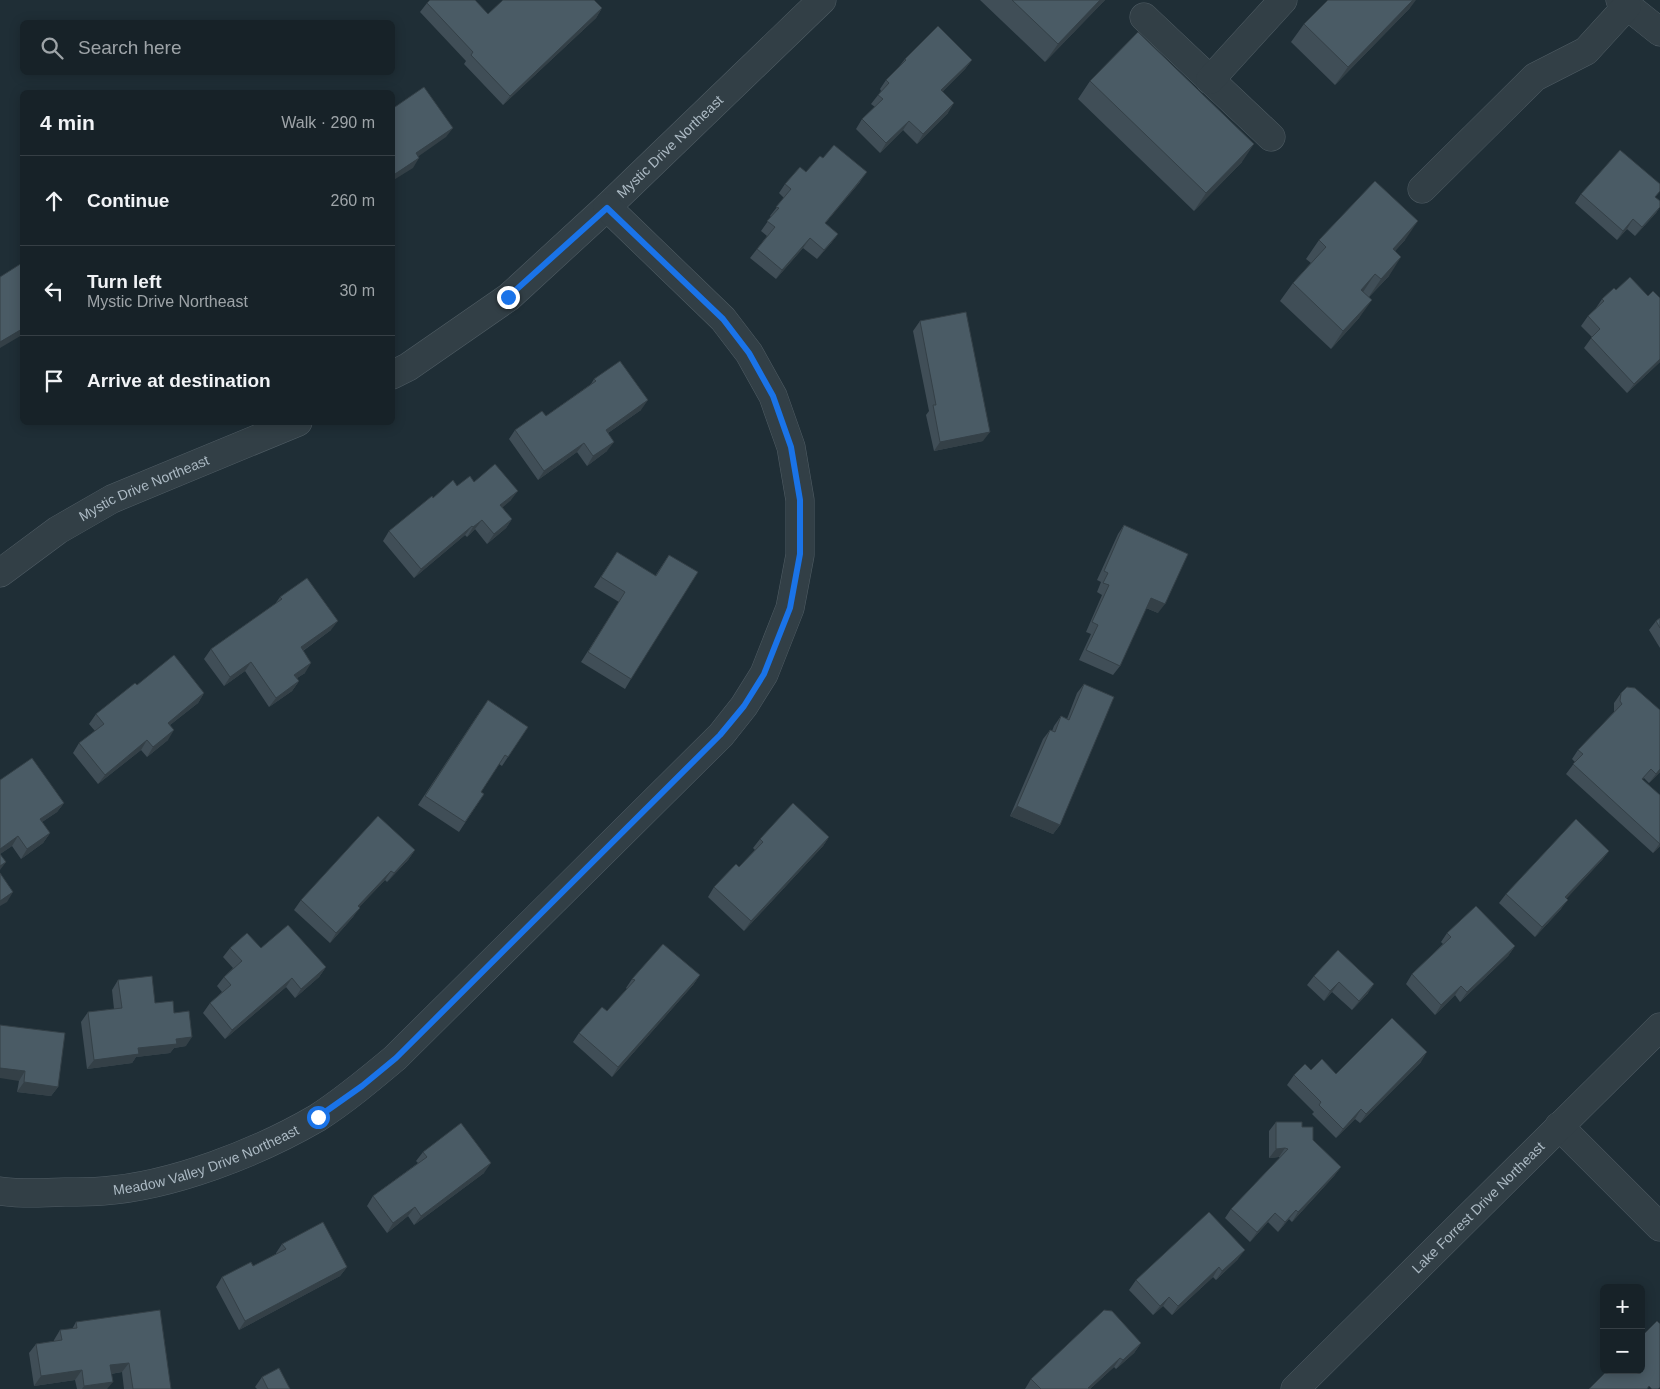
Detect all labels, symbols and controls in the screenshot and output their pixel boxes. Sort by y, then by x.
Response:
search box [20,20,395,75]
icon: search [38,34,66,62]
text: Search here [78,37,182,58]
street label: Mystic Drive Northeast [613,92,726,201]
text: 4 min [40,111,95,134]
text: Walk · 290 m [281,114,375,131]
icon: ahead [40,187,68,215]
text: Continue [87,190,169,211]
text: 260 m [331,192,375,209]
text: Turn left [87,271,162,292]
icon: left [40,277,68,305]
text: 30 m [339,282,375,299]
route end [497,286,520,309]
text: Mystic Drive Northeast [87,293,248,310]
icon: arrive [40,367,68,395]
text: Arrive at destination [87,370,271,391]
street label: Mystic Drive Northeast [76,452,211,524]
route start [307,1106,330,1129]
street label: Meadow Valley Drive Northeast [112,1122,301,1198]
street label: Lake Forrest Drive Northeast [1409,1138,1548,1276]
map controls [1600,1284,1645,1374]
button: + [1600,1284,1645,1329]
button: − [1600,1329,1645,1374]

